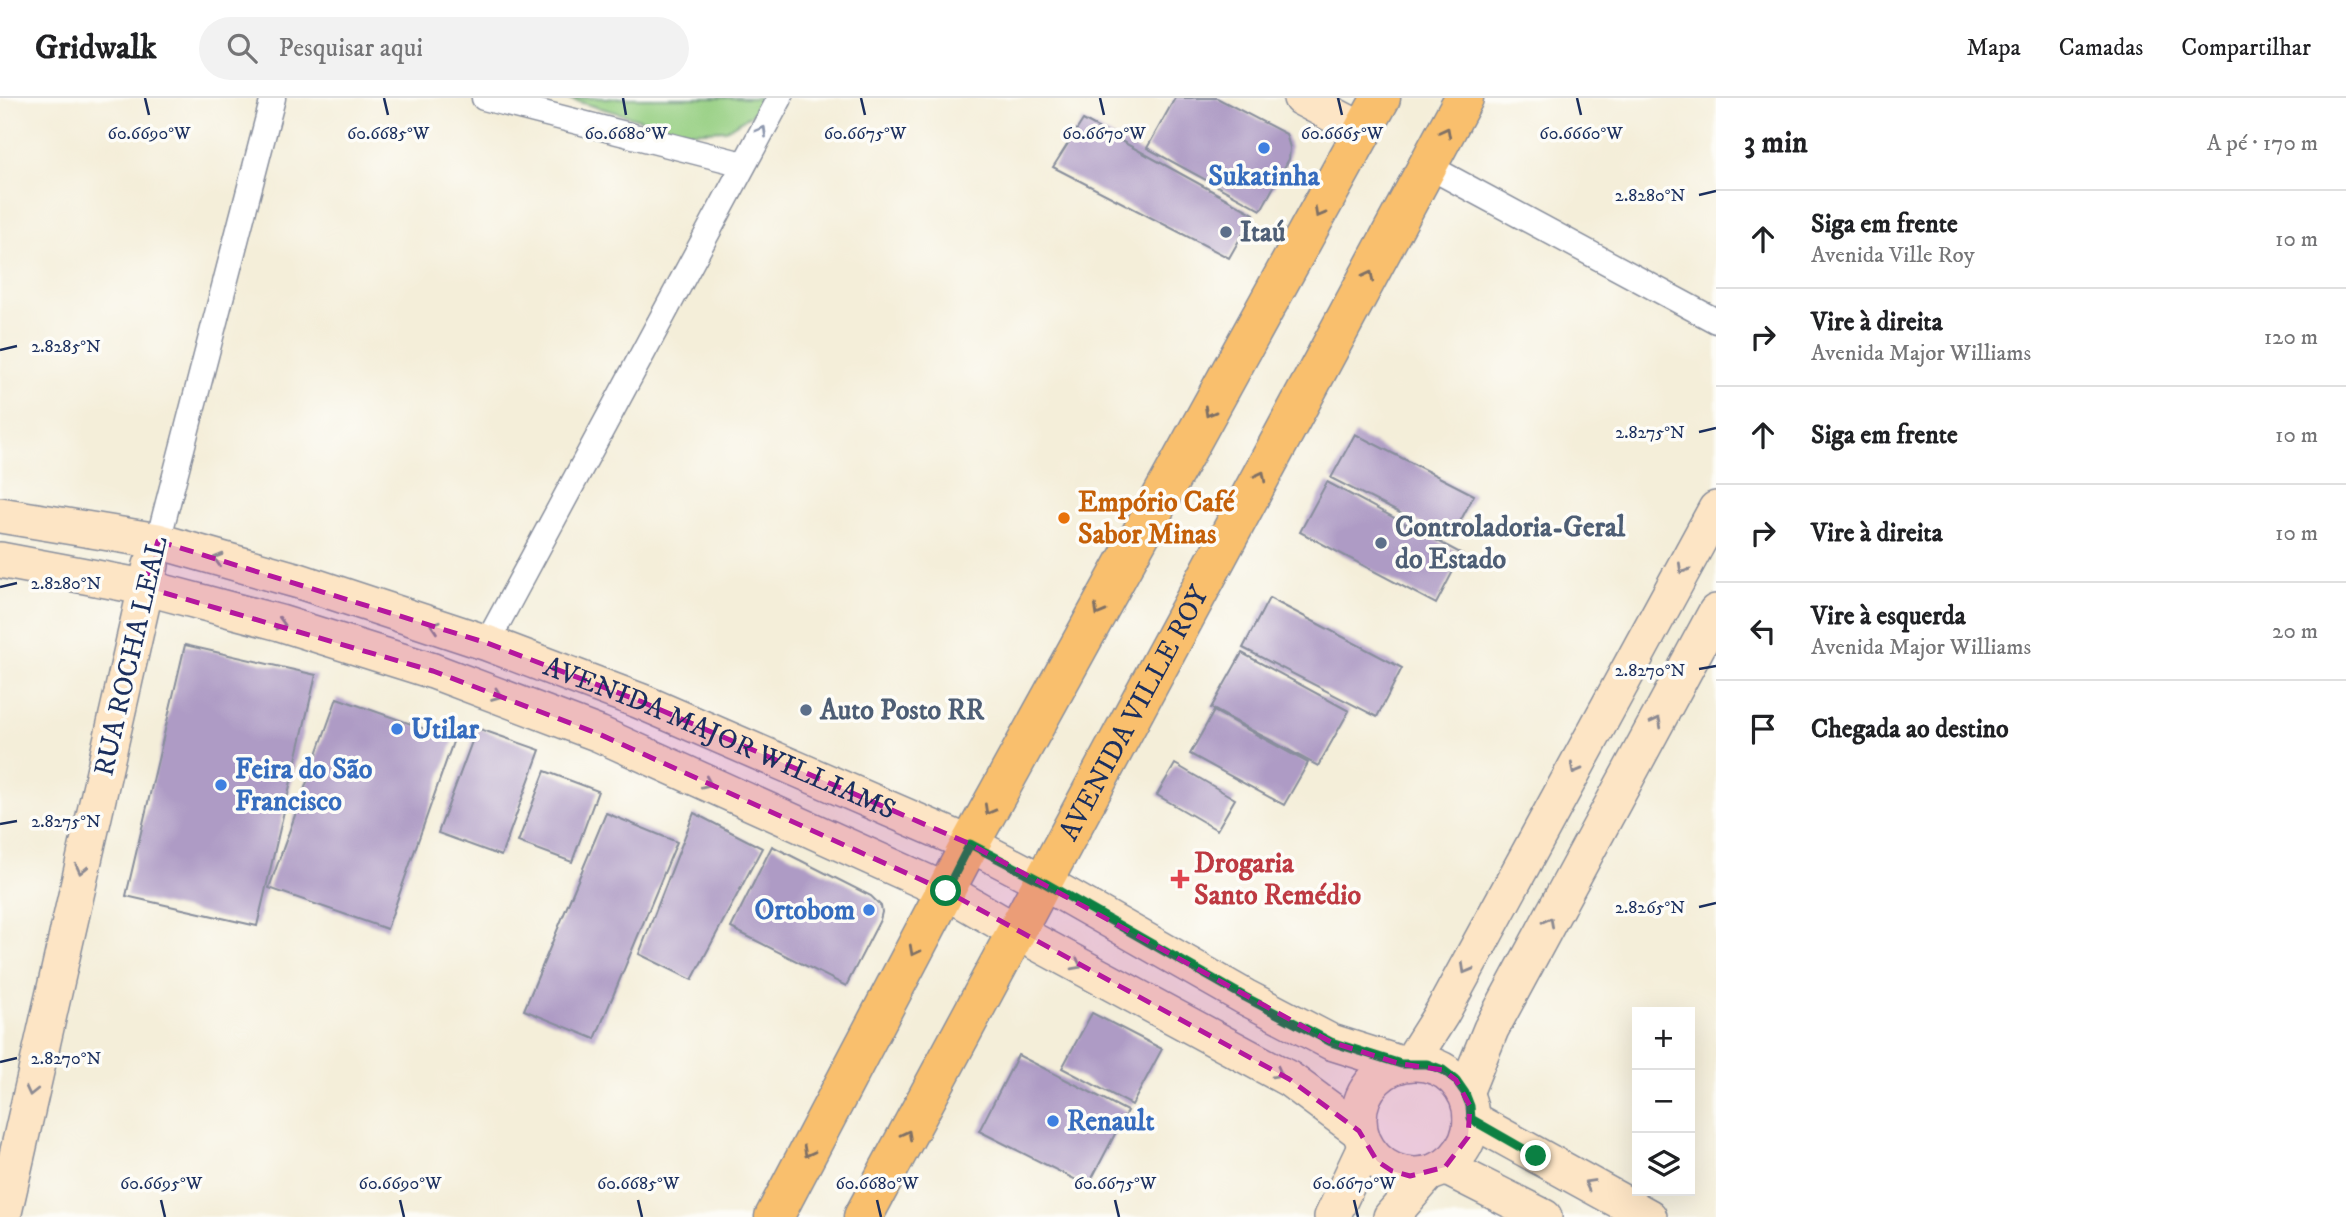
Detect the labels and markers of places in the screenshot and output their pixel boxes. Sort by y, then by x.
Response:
marker: Sukatinha [1256,140,1272,156]
place label: Sukatinha [1208,159,1321,194]
place label: Itaú [1240,215,1286,250]
marker: Itaú [1218,224,1234,240]
place label: Empório Café Sabor Minas [1078,485,1235,552]
marker: Empório Café Sabor Minas [1056,510,1072,526]
place label: Controladoria-Geral do Estado [1395,510,1626,577]
marker: Controladoria-Geral do Estado [1373,535,1389,551]
place label: Auto Posto RR [819,693,985,728]
marker: Auto Posto RR [798,702,814,718]
place label: Utilar [411,712,480,747]
marker: Utilar [389,721,405,737]
place label: Feira do São Francisco [235,752,373,819]
marker: Feira do São Francisco [213,777,229,793]
place label: Drogaria Santo Remédio [1194,846,1361,913]
marker: Drogaria Santo Remédio [1172,871,1188,887]
place label: Ortobom [754,893,855,928]
marker: Ortobom [861,902,877,918]
place label: Renault [1067,1104,1154,1139]
marker: Renault [1045,1113,1061,1129]

